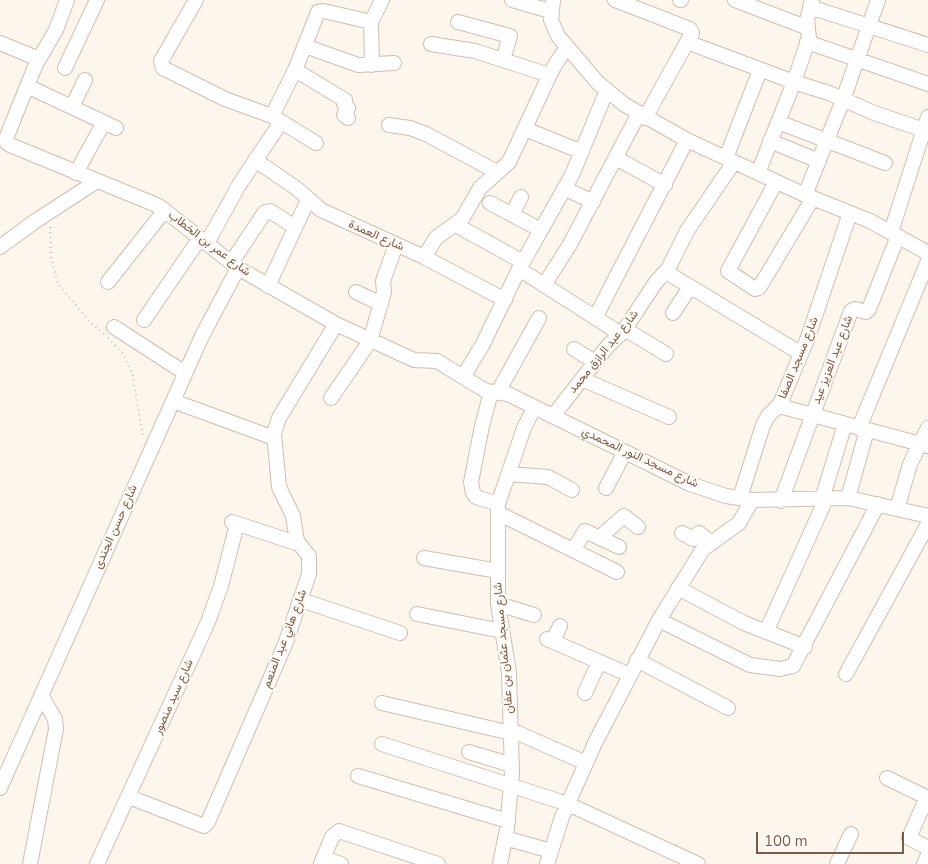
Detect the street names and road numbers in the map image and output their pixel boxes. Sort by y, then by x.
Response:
street label: شارع عمر بن الخطاب [165,208,253,280]
street label: شارع العمدة [346,217,406,255]
street label: شارع عبد الرازق محمد [566,307,642,397]
street label: شارع عبد العزيز عيد [809,314,857,406]
street label: شارع مسجد الصفا [776,315,822,401]
street label: شارع مسجد النور المحمدي [579,425,701,491]
street label: شارع حسن الجندى [91,483,141,571]
street label: شارع مسجد عثمان بن عفان [491,582,517,714]
street label: شارع هاني عبد المنعم [260,588,310,690]
street label: شارع سيد منصور [151,657,197,737]

